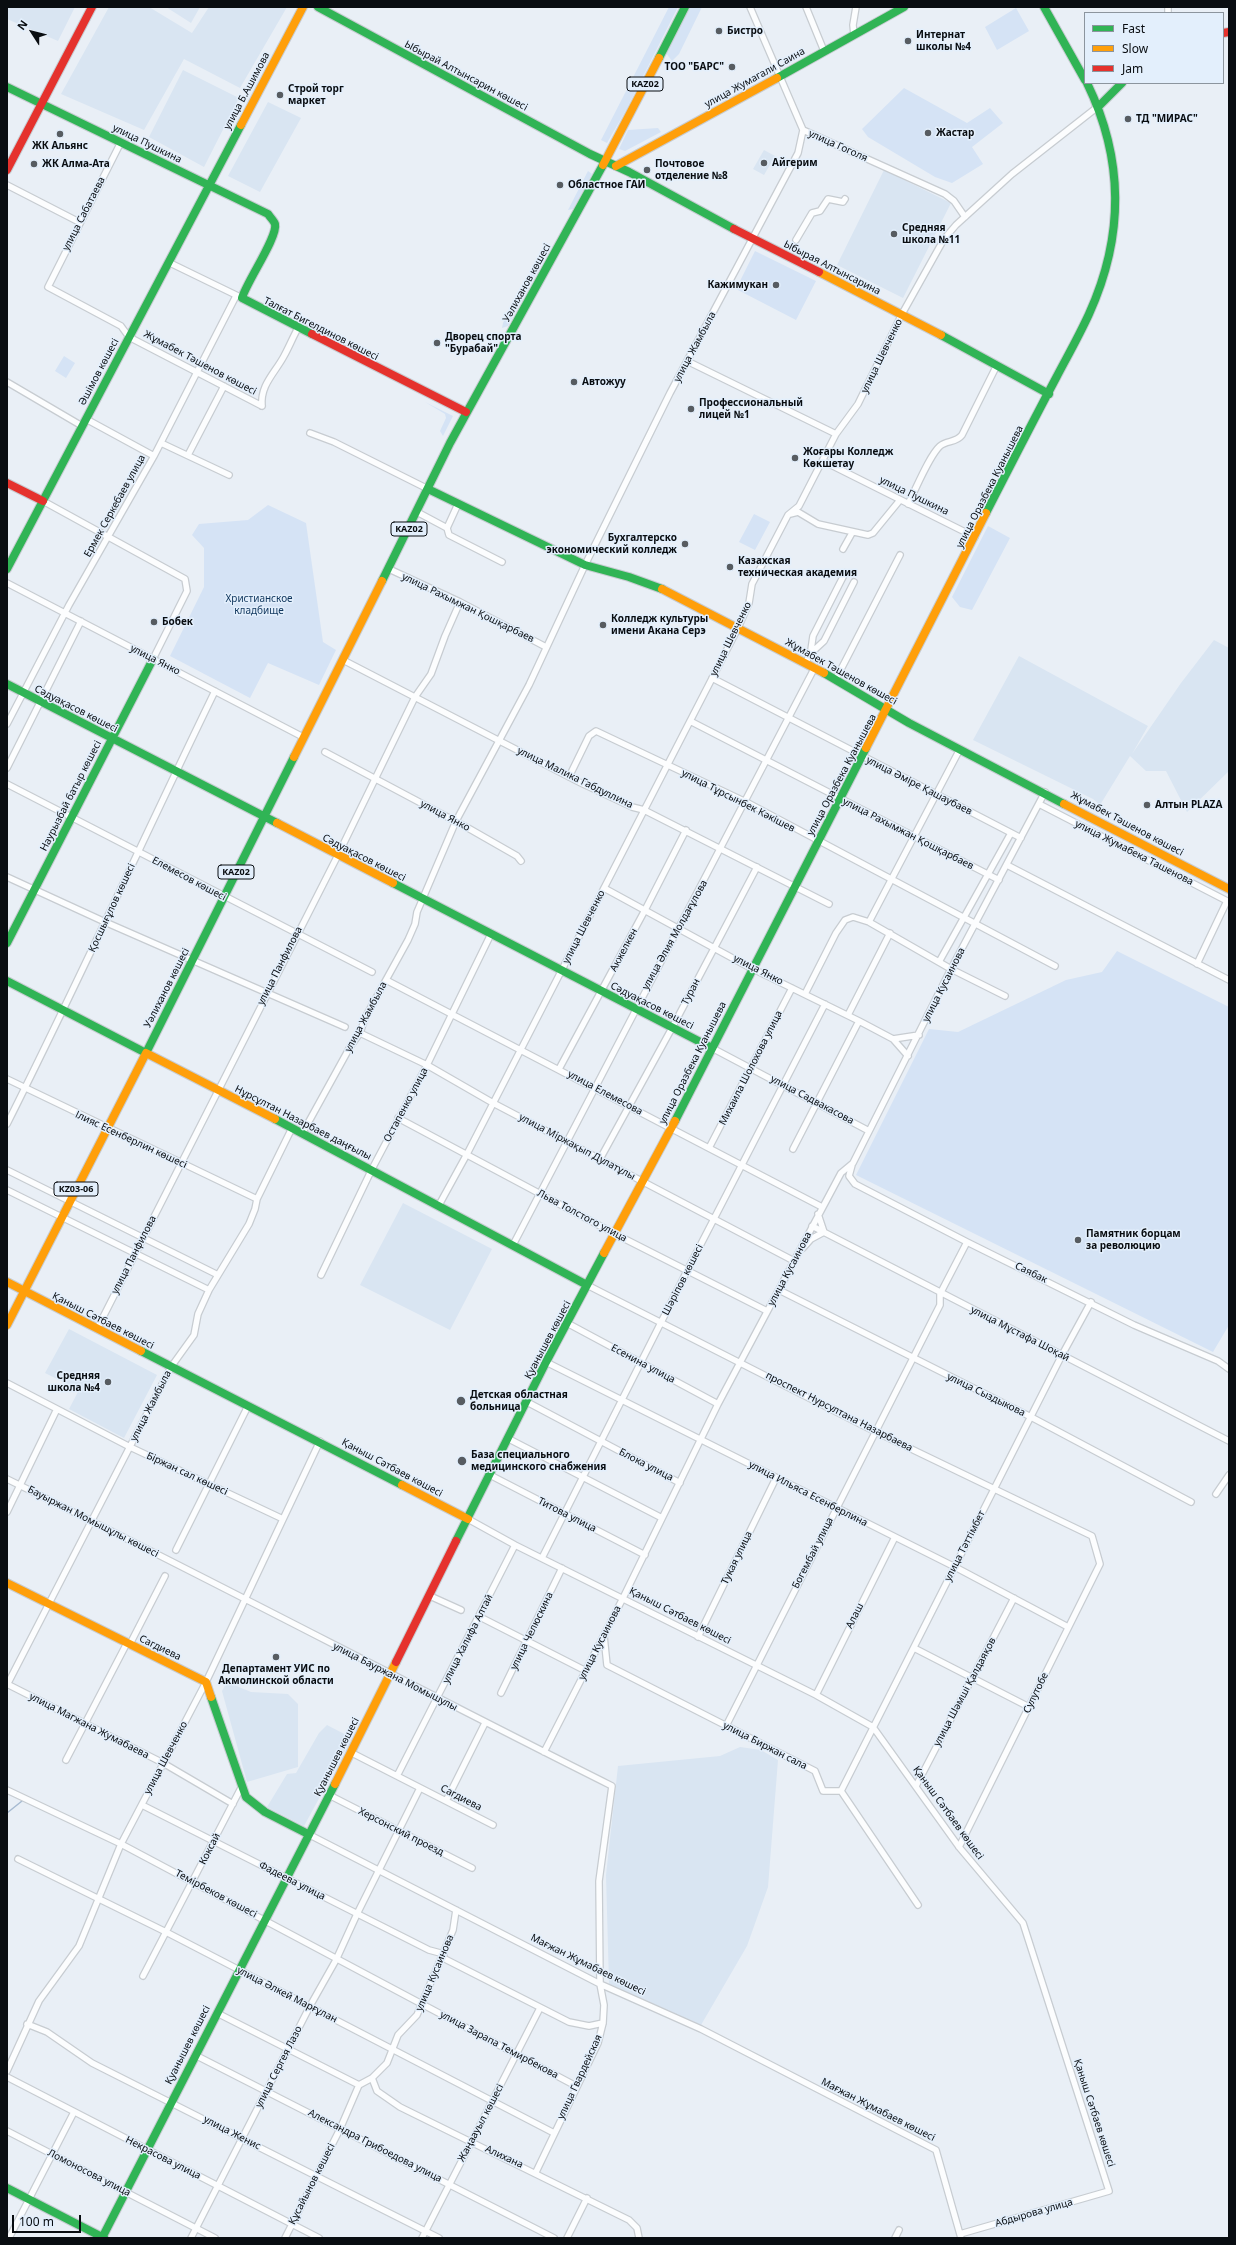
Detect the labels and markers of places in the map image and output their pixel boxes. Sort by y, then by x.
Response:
place label: Бистро [727,25,763,37]
marker: Бистро [714,26,724,36]
place label: Интернат школы №4 [916,29,971,52]
marker: Интернат школы №4 [903,36,913,46]
place label: ТОО "БАРС" [665,61,724,73]
marker: ТОО "БАРС" [727,62,737,72]
place label: Строй торг маркет [288,83,344,106]
marker: Строй торг маркет [275,90,285,100]
place label: ТД "МИРАС" [1136,113,1198,125]
marker: ТД "МИРАС" [1123,114,1133,124]
place label: Жастар [936,127,974,139]
marker: Жастар [923,128,933,138]
marker: ЖК Альянс [55,129,65,139]
place label: ЖК Альянс [32,140,88,152]
place label: Айгерим [772,157,818,169]
place label: ЖК Алма-Ата [42,158,110,170]
place label: Почтовое отделение №8 [655,158,728,182]
marker: Айгерим [759,158,769,168]
marker: ЖК Алма-Ата [29,159,39,169]
marker: Почтовое отделение №8 [642,165,652,175]
place label: Областное ГАИ [568,179,645,191]
marker: Областное ГАИ [555,180,565,190]
place label: Средняя школа №11 [902,222,960,246]
marker: Средняя школа №11 [889,229,899,239]
place label: Кажимукан [707,279,768,291]
marker: Кажимукан [771,280,781,290]
place label: Дворец спорта "Бурабай" [445,331,521,354]
marker: Дворец спорта "Бурабай" [432,338,442,348]
place label: Автожуу [582,376,626,388]
marker: Автожуу [569,377,579,387]
place label: Профессиональный лицей №1 [699,397,803,420]
marker: Профессиональный лицей №1 [686,404,696,414]
place label: Жоғары Колледж Көкшетау [803,446,893,470]
marker: Жоғары Колледж Көкшетау [790,453,800,463]
place label: Бухгалтерско экономический колледж [547,532,677,556]
marker: Бухгалтерско экономический колледж [680,539,690,549]
place label: Казахская техническая академия [738,555,857,578]
marker: Казахская техническая академия [725,562,735,572]
place label: Колледж культуры имени Акана Серэ [611,613,708,636]
place label: Бобек [162,616,193,628]
marker: Бобек [149,617,159,627]
marker: Колледж культуры имени Акана Серэ [598,620,608,630]
place label: Алтын PLAZA [1155,799,1222,811]
marker: Алтын PLAZA [1142,800,1152,810]
place label: Памятник борцам за революцию [1086,1228,1181,1252]
marker: Памятник борцам за революцию [1073,1235,1083,1245]
place label: Средняя школа №4 [48,1370,100,1394]
marker: Средняя школа №4 [103,1377,113,1387]
place label: Детская областная больница [470,1389,568,1412]
marker: Детская областная больница [455,1395,467,1407]
place label: База специального медицинского снабжения [471,1449,606,1472]
marker: База специального медицинского снабжения [456,1455,468,1467]
marker: Департамент УИС по Акмолинской области [271,1652,281,1662]
place label: Департамент УИС по Акмолинской области [218,1663,334,1686]

